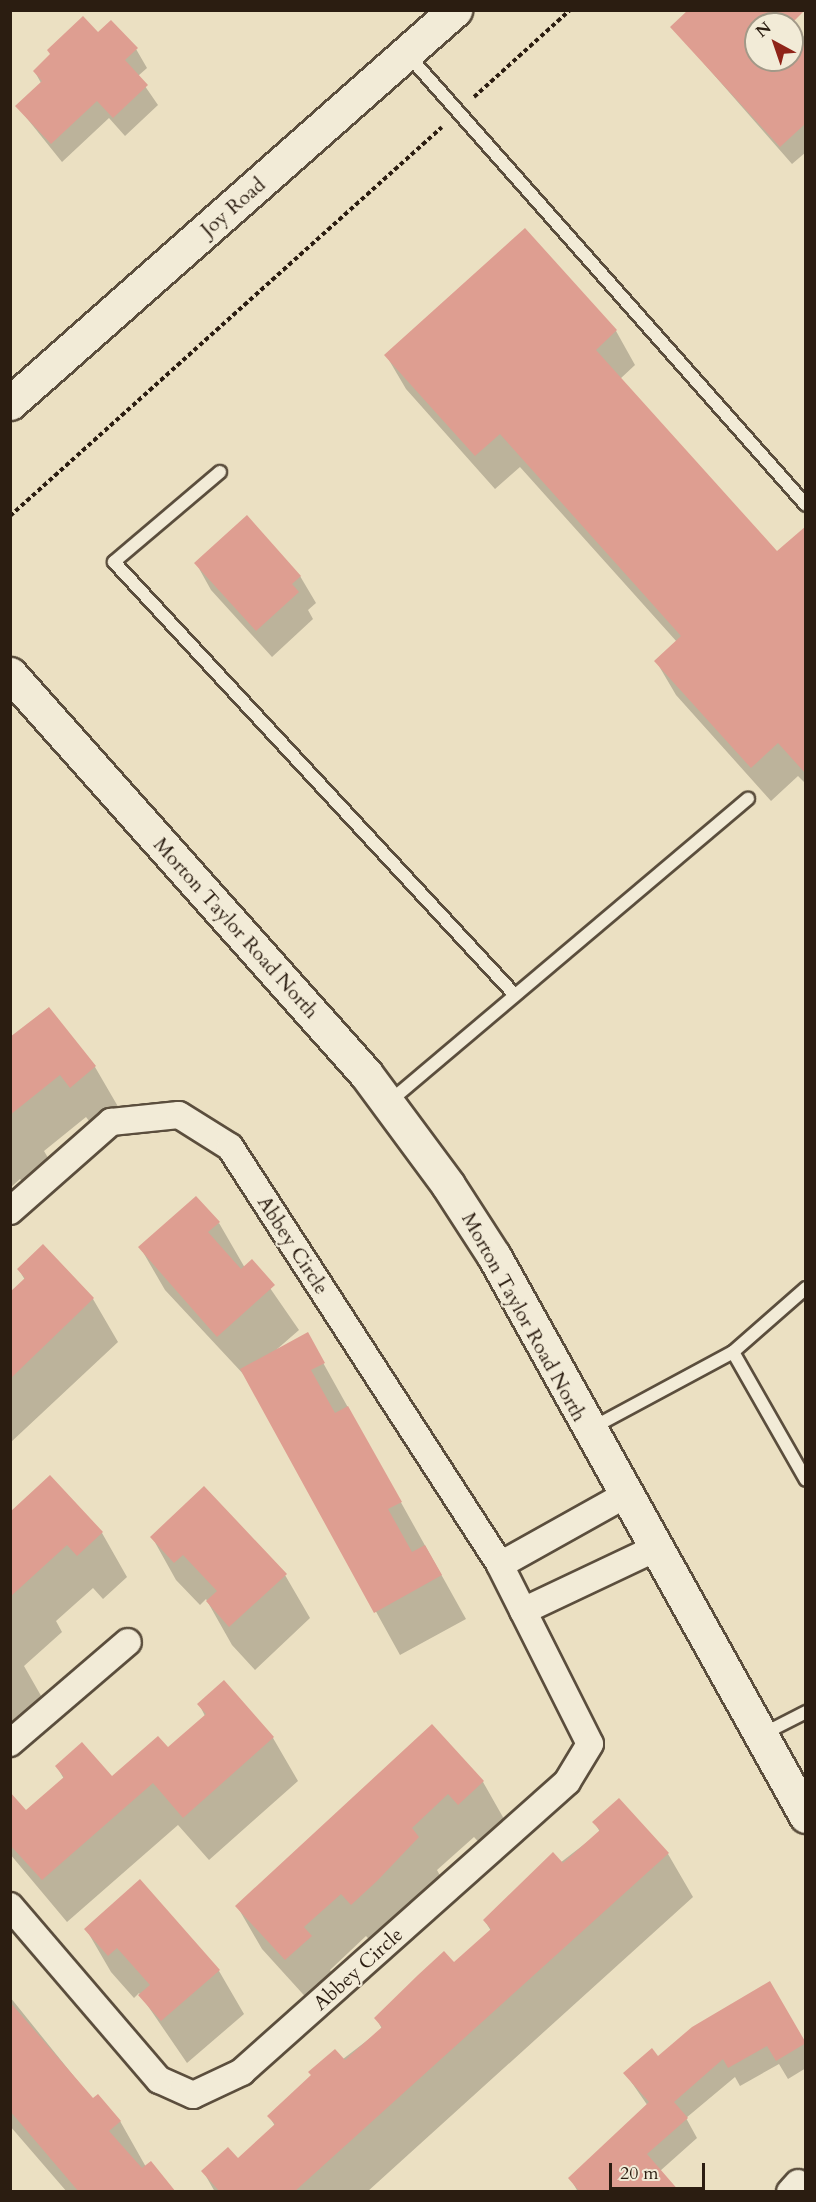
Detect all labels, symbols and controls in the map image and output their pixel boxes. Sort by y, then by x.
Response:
north arrow [744,12,804,72]
text: N [751,17,776,43]
street label: Joy Road [196,173,270,241]
street label: Morton Taylor Road North [148,833,324,1023]
street label: Abbey Circle [252,1191,334,1299]
street label: Morton Taylor Road North [457,1208,591,1426]
street label: Abbey Circle [308,1923,408,2015]
scale bar [612,2151,708,2189]
text: 20 m [620,2161,659,2186]

